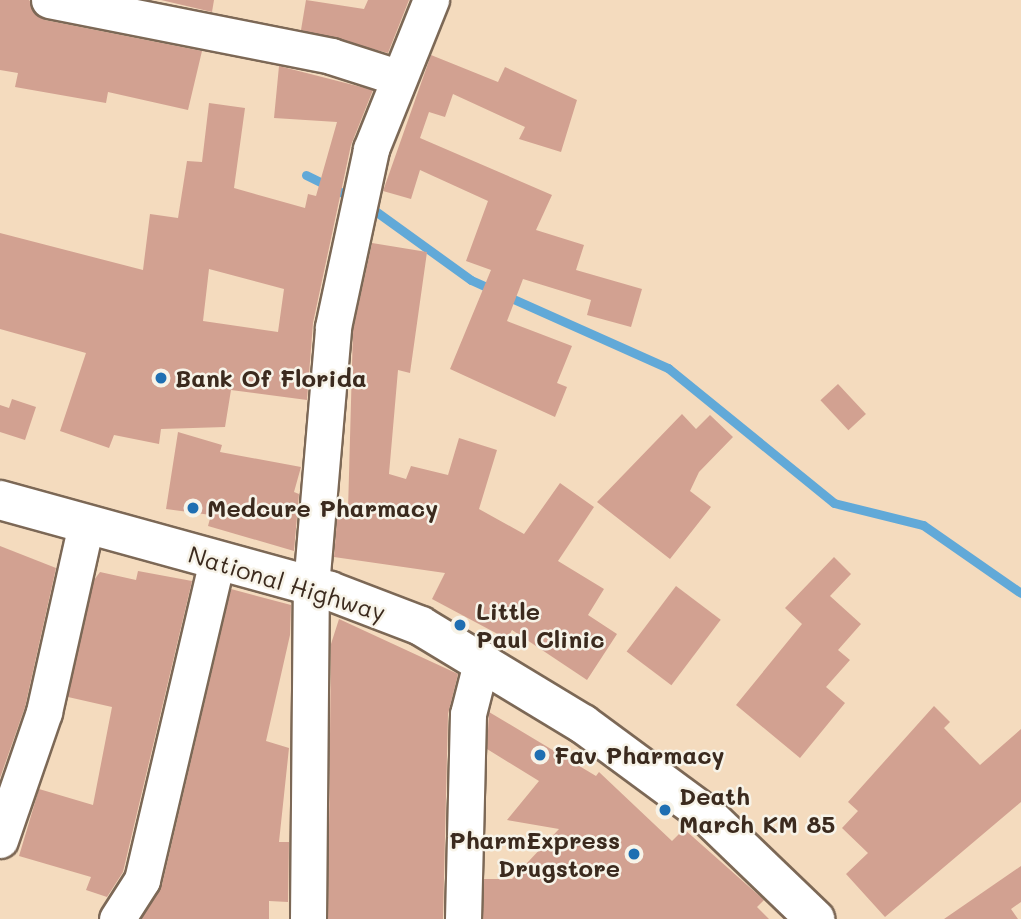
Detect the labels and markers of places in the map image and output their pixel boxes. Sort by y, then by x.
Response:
place label: Bank Of Florida [175,364,367,392]
marker: Bank Of Florida [153,370,169,386]
place label: Medcure Pharmacy [207,494,438,522]
marker: Medcure Pharmacy [185,500,201,516]
place label: Little Paul Clinic [476,597,605,653]
marker: Little Paul Clinic [450,615,470,635]
place label: Fav Pharmacy [554,741,724,769]
marker: Fav Pharmacy [532,747,548,763]
place label: Death March KM 85 [679,782,835,838]
marker: Death March KM 85 [657,802,673,818]
place label: PharmExpress Drugstore [449,826,620,882]
marker: PharmExpress Drugstore [626,846,642,862]

